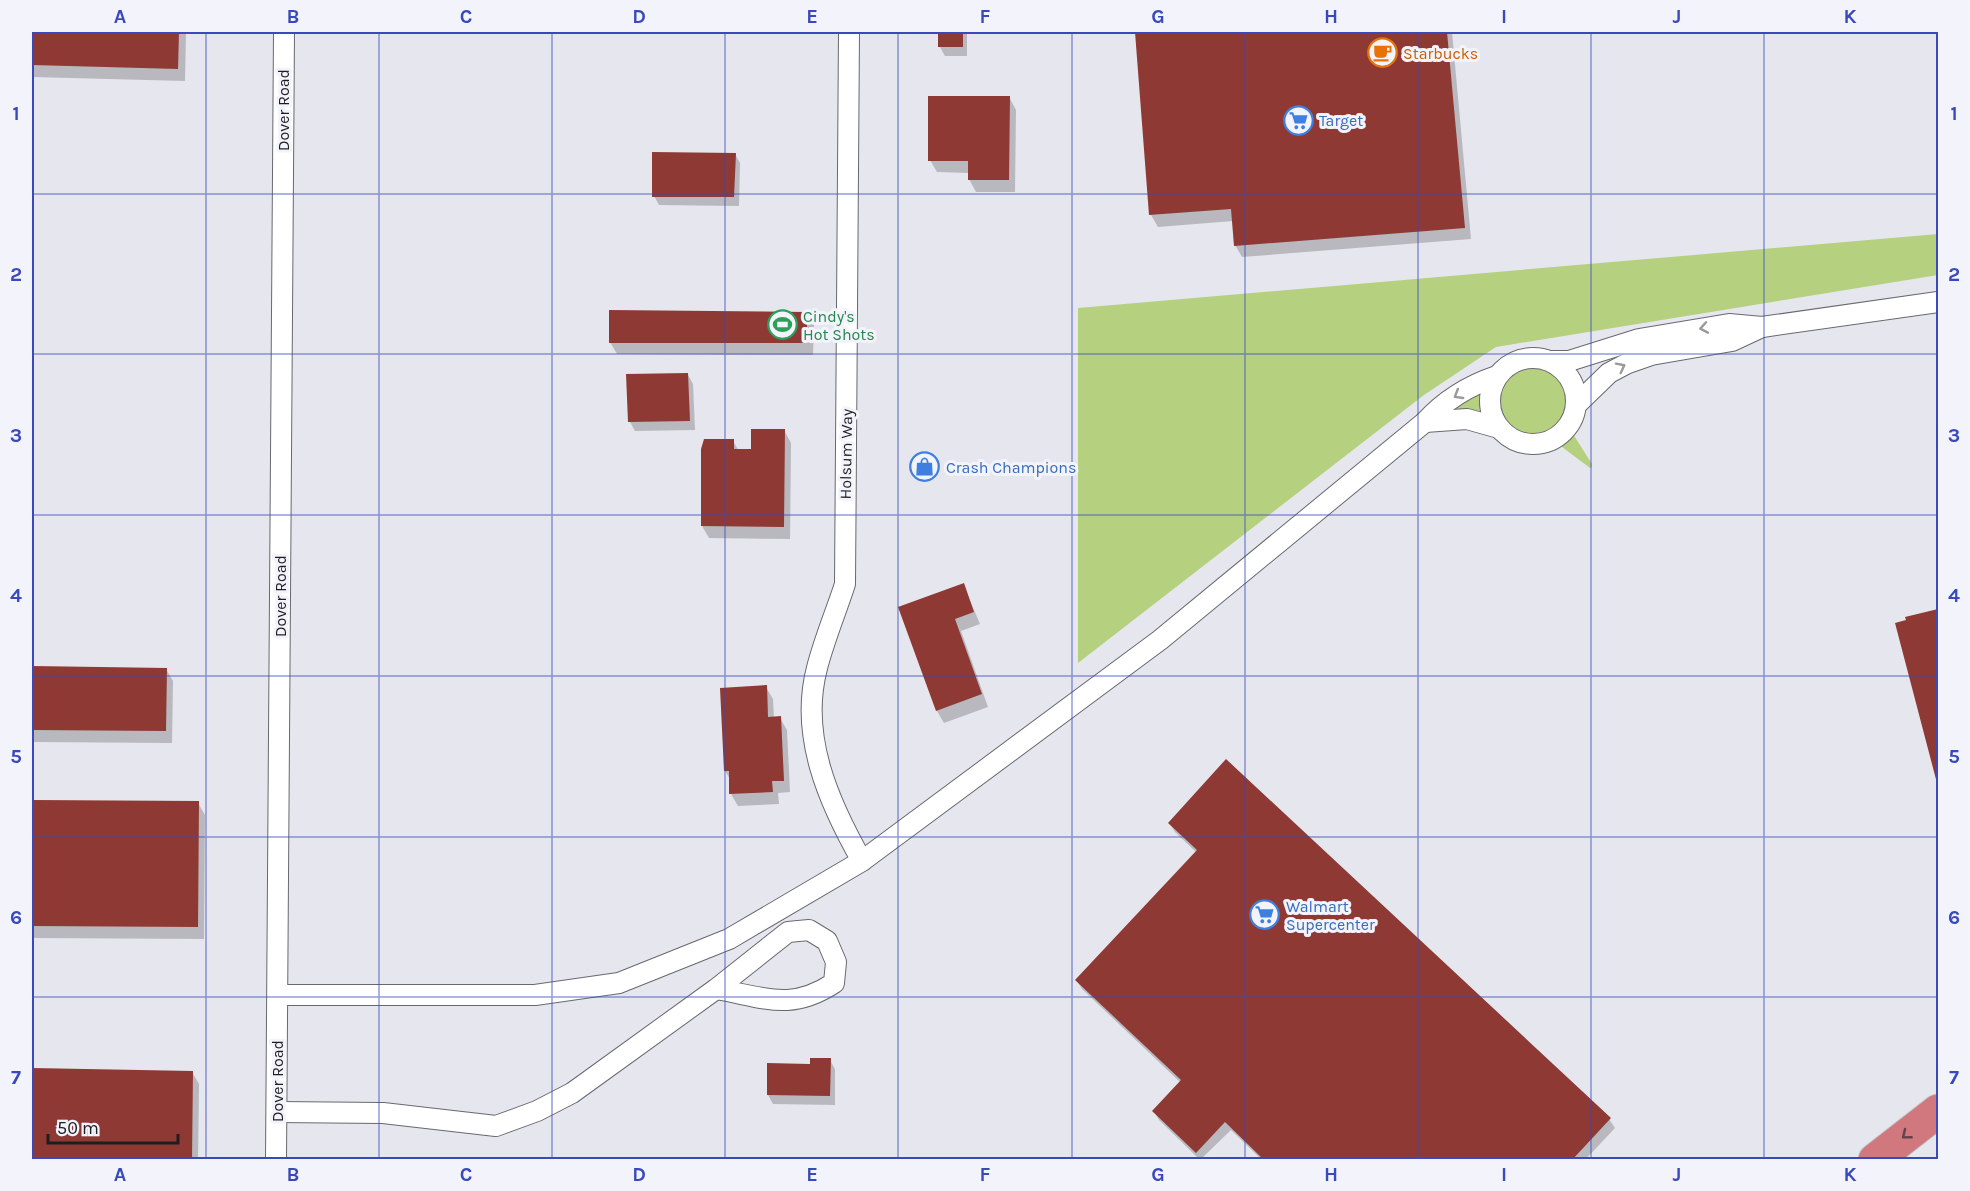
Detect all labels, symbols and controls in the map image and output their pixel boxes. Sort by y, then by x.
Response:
text: A [114,5,127,28]
text: B [287,5,299,28]
text: C [460,5,472,28]
text: D [632,5,646,28]
text: E [806,5,818,28]
text: F [980,5,991,28]
text: G [1151,5,1165,28]
text: H [1324,5,1338,28]
text: I [1501,5,1507,28]
text: J [1673,5,1681,28]
text: K [1843,5,1857,28]
cafe icon: Starbucks [1366,37,1398,69]
place label: Starbucks [1403,44,1478,63]
street label: Dover Road [274,69,293,151]
text: 1 [12,102,20,125]
text: 1 [1950,102,1958,125]
supermarket icon: Target [1282,104,1314,136]
place label: Target [1319,111,1363,130]
text: 2 [10,263,22,286]
text: 2 [1948,263,1960,286]
place label: Cindy's Hot Shots [803,307,875,344]
sports icon: Cindy's Hot Shots [766,309,798,341]
one-way arrow [1700,321,1710,334]
one-way arrow [1614,363,1625,375]
one-way arrow [1454,387,1464,399]
street label: Holsum Way [836,408,856,500]
text: 3 [10,424,22,447]
text: 3 [1948,424,1960,447]
shop icon: Crash Champions [909,451,941,483]
place label: Crash Champions [946,458,1076,477]
street label: Dover Road [271,555,290,637]
text: 4 [10,584,22,607]
text: 4 [1948,584,1960,607]
text: 5 [10,745,22,768]
text: 5 [1948,745,1960,768]
place label: Walmart Supercenter [1286,897,1375,934]
supermarket icon: Walmart Supercenter [1249,899,1281,931]
text: 6 [10,906,22,929]
text: 6 [1948,906,1960,929]
street label: Dover Road [268,1040,287,1122]
text: 7 [11,1066,21,1089]
text: 7 [1949,1066,1959,1089]
scale bar [48,1107,178,1145]
text: 50 m [57,1117,99,1139]
one-way arrow [1902,1127,1913,1138]
text: A [114,1163,127,1186]
text: B [287,1163,299,1186]
text: C [460,1163,472,1186]
text: D [632,1163,646,1186]
text: E [806,1163,818,1186]
text: F [980,1163,991,1186]
text: G [1151,1163,1165,1186]
text: H [1324,1163,1338,1186]
text: I [1501,1163,1507,1186]
text: J [1673,1163,1681,1186]
text: K [1843,1163,1857,1186]

